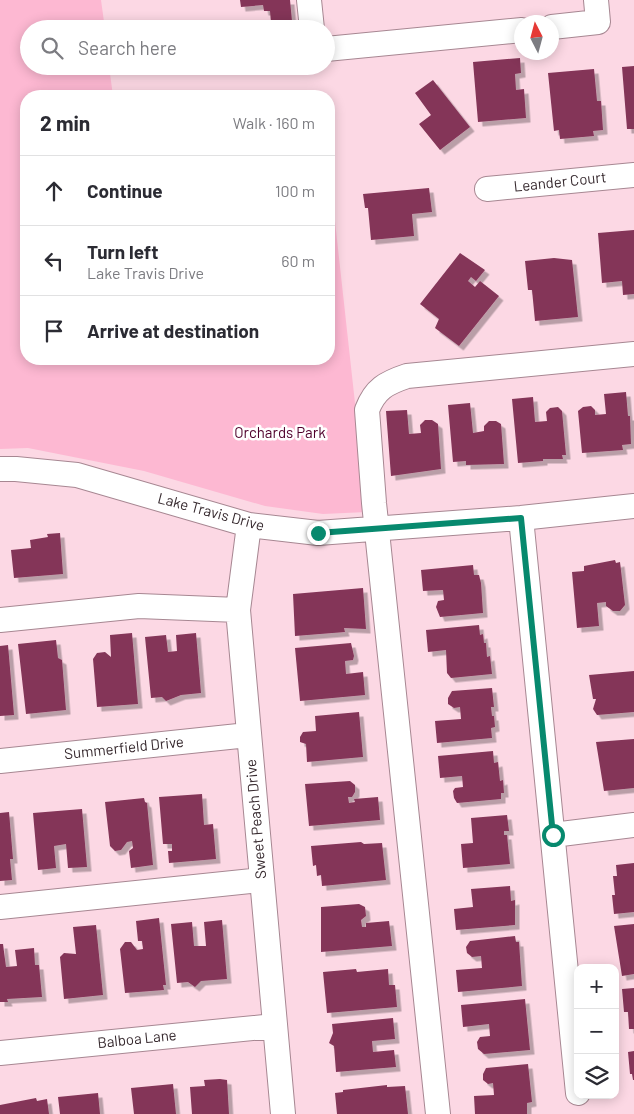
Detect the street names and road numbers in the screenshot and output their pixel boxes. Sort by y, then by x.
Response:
street label: Leander Court [513,167,607,195]
street label: Lake Travis Drive [156,488,267,534]
street label: Summerfield Drive [63,732,185,762]
street label: Sweet Peach Drive [241,758,269,880]
street label: Balboa Lane [96,1025,177,1051]

